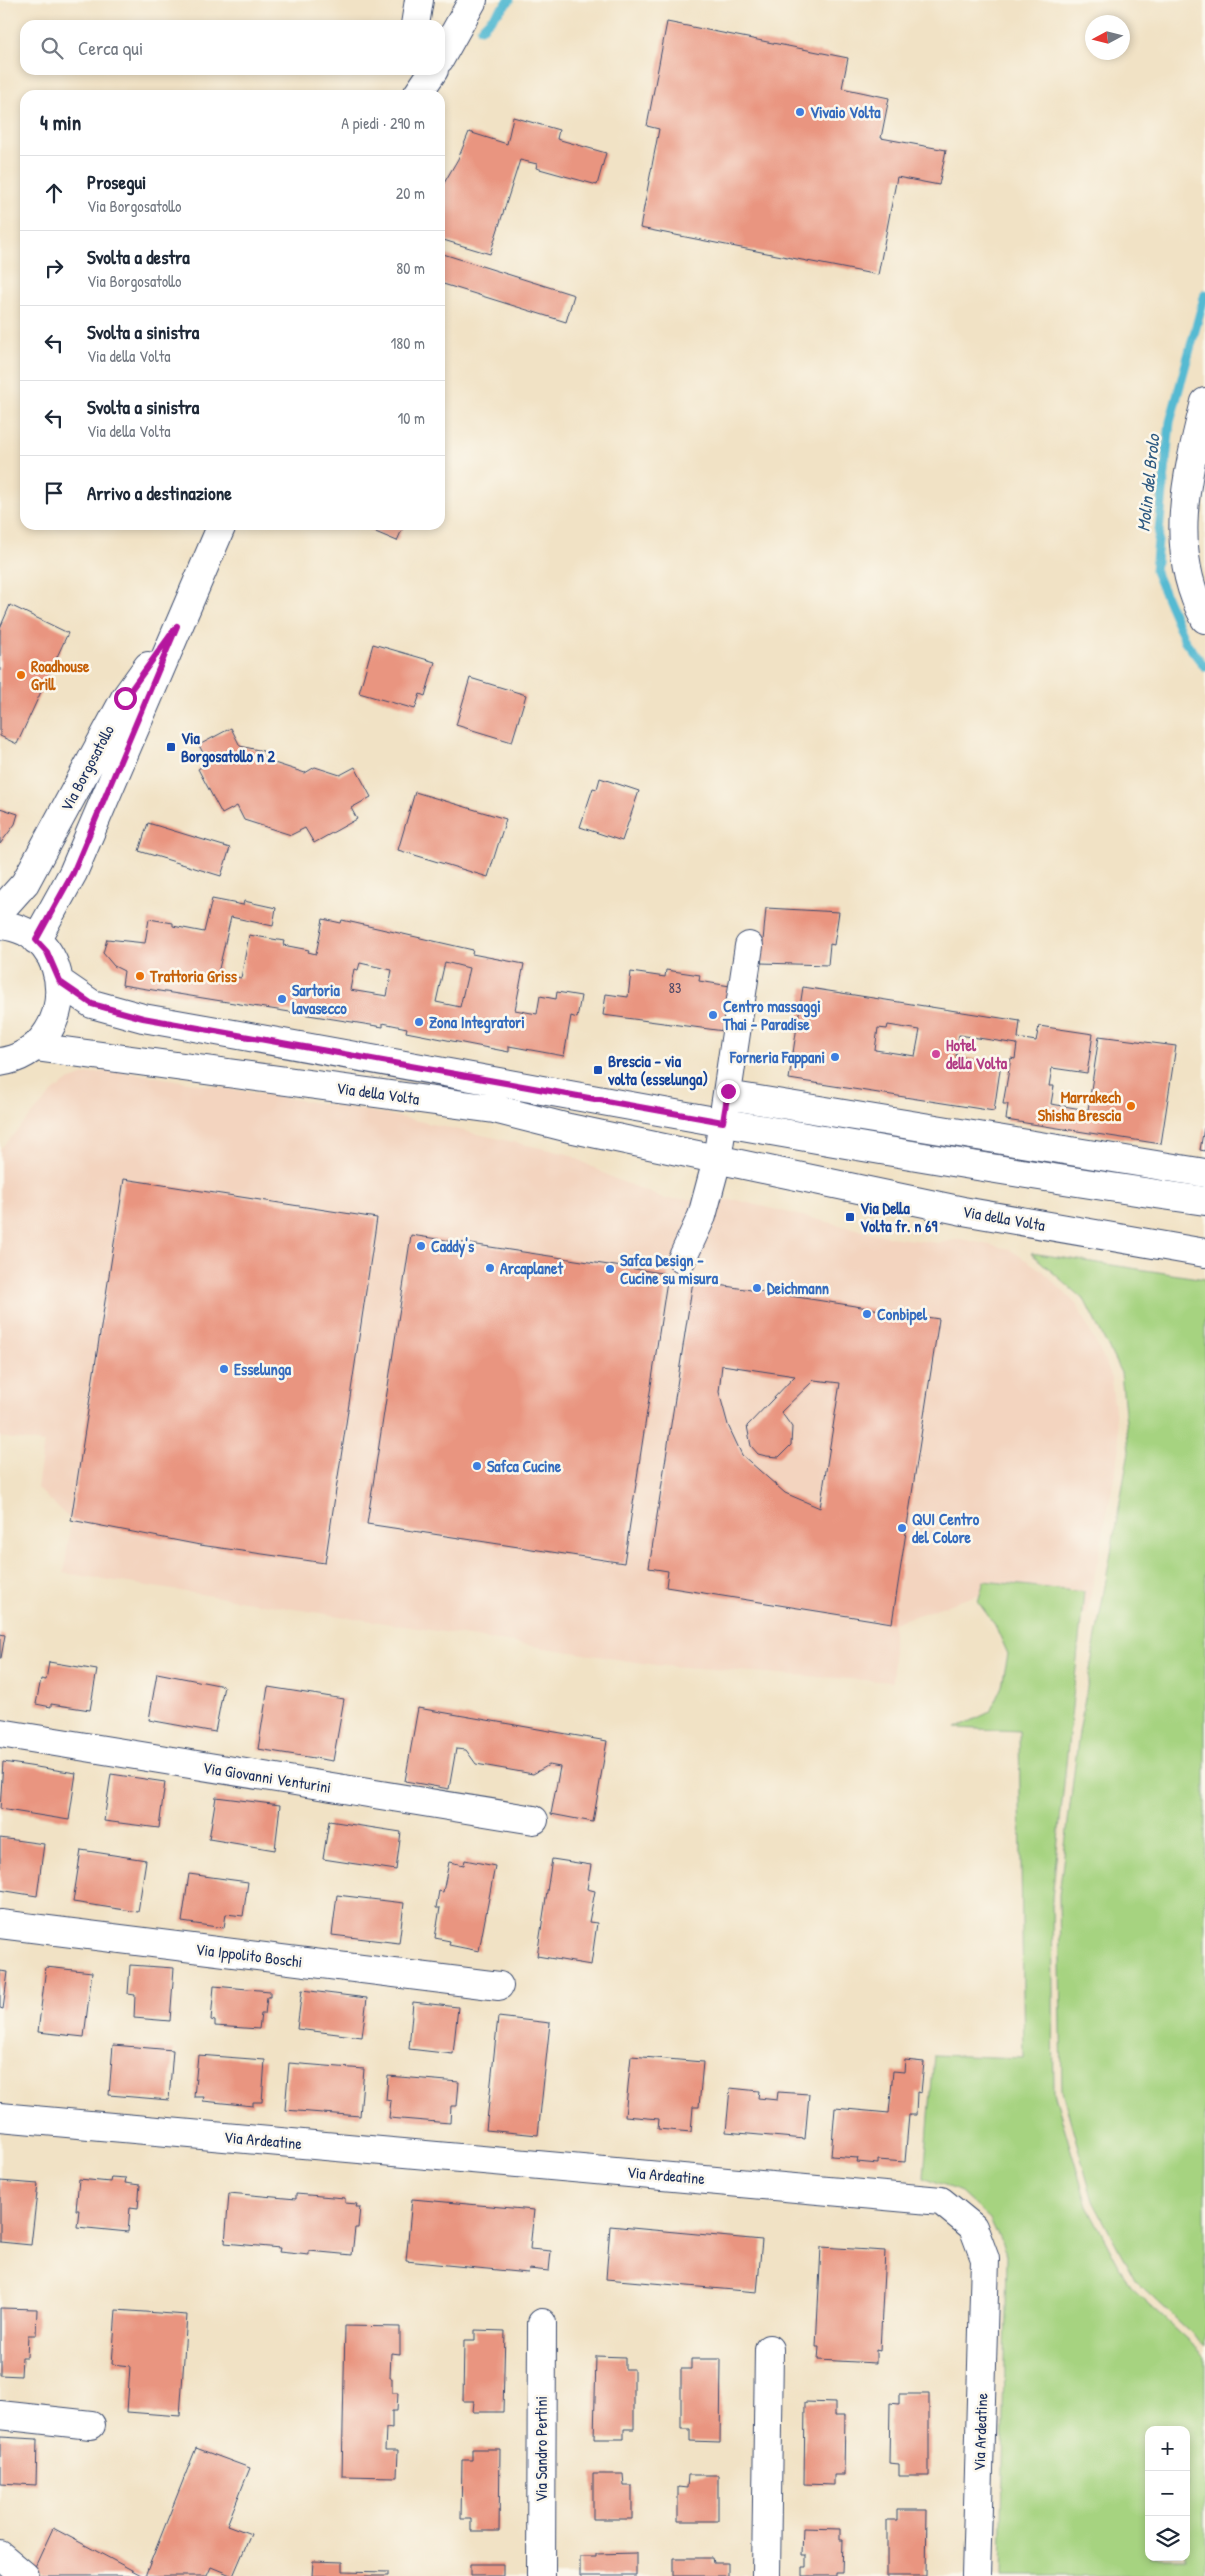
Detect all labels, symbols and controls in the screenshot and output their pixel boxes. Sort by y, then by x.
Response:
north arrow [1085,15,1130,60]
search box [20,20,445,75]
icon: search [38,34,66,62]
text: Cerca qui [78,35,143,61]
place label: Vivaio Volta [810,101,881,123]
marker: Vivaio Volta [794,106,806,118]
text: 4 min [40,108,81,137]
text: A piedi · 290 m [341,112,425,134]
text: Prosegui [87,169,146,195]
icon: ahead [40,179,68,207]
text: 20 m [396,182,425,204]
text: Via Borgosatollo [87,195,182,217]
text: Svolta a destra [87,244,190,270]
icon: right [40,254,68,282]
text: 80 m [396,257,425,279]
text: Via Borgosatollo [87,270,182,292]
text: Svolta a sinistra [87,319,199,345]
icon: left [40,329,68,357]
text: 180 m [391,332,425,354]
text: Via della Volta [87,345,170,367]
text: Svolta a sinistra [87,394,199,420]
icon: left [40,404,68,432]
text: 10 m [397,407,425,429]
text: Via della Volta [87,420,170,442]
water label: Molin del Brolo [1130,431,1166,533]
icon: arrive [40,479,68,507]
text: Arrivo a destinazione [87,480,232,506]
place label: Roadhouse Grill [31,655,90,695]
marker: Roadhouse Grill [15,669,27,681]
route start [114,687,137,710]
street label: Via Borgosatollo [55,721,119,815]
place label: Via Borgosatollo n 2 [181,727,276,768]
marker: Via Borgosatollo n 2 [165,741,177,753]
place label: Trattoria Griss [149,965,238,987]
marker: Trattoria Griss [134,970,146,982]
house number: 83 [669,978,681,997]
place label: Sartoria lavasecco [292,979,347,1019]
marker: Sartoria lavasecco [276,993,288,1005]
place label: Centro massaggi Thai - Paradise [722,995,821,1035]
marker: Centro massaggi Thai - Paradise [707,1009,719,1021]
place label: Zona Integratori [429,1011,525,1034]
marker: Zona Integratori [413,1016,425,1028]
place label: Hotel della Volta [946,1034,1008,1074]
place label: Forneria Fappani [729,1046,825,1069]
marker: Hotel della Volta [930,1048,942,1060]
place label: Brescia - via volta (esselunga) [607,1050,708,1091]
marker: Forneria Fappani [829,1051,841,1063]
marker: Brescia - via volta (esselunga) [592,1064,604,1076]
street label: Via della Volta [335,1076,421,1110]
route end [717,1080,740,1103]
place label: Marrakech Shisha Brescia [1038,1086,1122,1126]
marker: Marrakech Shisha Brescia [1125,1100,1137,1112]
place label: Via Della Volta fr. n 69 [860,1197,937,1237]
street label: Via della Volta [961,1200,1047,1236]
marker: Via Della Volta fr. n 69 [844,1211,856,1223]
place label: Caddy's [431,1235,475,1258]
marker: Caddy's [415,1240,427,1252]
place label: Safca Design - Cucine su misura [620,1249,719,1289]
place label: Arcaplanet [500,1257,563,1280]
marker: Arcaplanet [484,1262,496,1274]
marker: Safca Design - Cucine su misura [604,1263,616,1275]
place label: Deichmann [767,1277,829,1299]
marker: Deichmann [751,1282,763,1294]
place label: Conbipel [877,1303,928,1326]
marker: Conbipel [861,1308,873,1320]
place label: Esselunga [234,1358,292,1381]
marker: Esselunga [218,1363,230,1375]
place label: Safca Cucine [487,1455,562,1477]
marker: Safca Cucine [471,1460,483,1472]
place label: QUI Centro del Colore [912,1508,980,1548]
marker: QUI Centro del Colore [896,1522,908,1534]
street label: Via Giovanni Venturini [201,1756,333,1798]
street label: Via Ippolito Boschi [194,1938,304,1972]
street label: Via Ardeatine [223,2126,303,2154]
street label: Via Ardeatine [626,2161,706,2189]
street label: Via Ardeatine [968,2392,992,2471]
street label: Via Sandro Pertini [530,2396,552,2502]
map controls [1145,2426,1190,2561]
button: + [1145,2426,1190,2471]
button: − [1145,2471,1190,2516]
button: layers [1145,2516,1190,2561]

